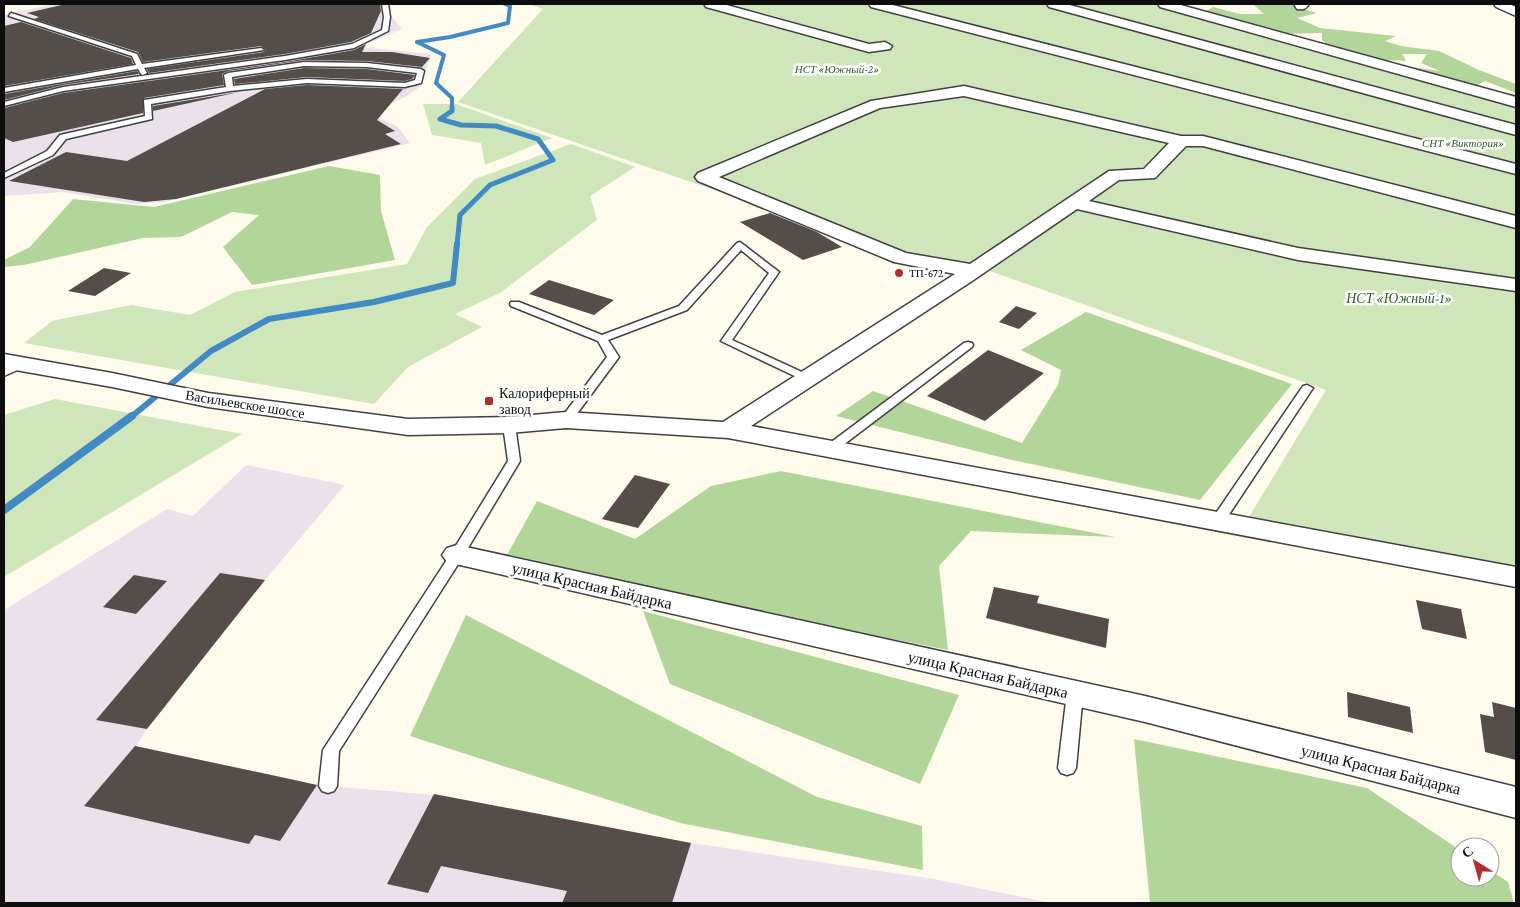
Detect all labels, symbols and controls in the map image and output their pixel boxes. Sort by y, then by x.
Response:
park label: НСТ «Южный-2» [794,63,879,75]
park label: СНТ «Виктория» [1422,137,1504,149]
marker: ТП-672 [893,267,905,279]
place label: ТП-672 [909,267,943,279]
park label: НСТ «Южный-1» [1345,290,1452,306]
place label: Калориферный завод [499,385,590,417]
street label: Васильевское шоссе [184,387,306,421]
marker: Калориферный завод [483,395,495,407]
street label: улица Красная Байдарка [510,559,674,613]
street label: улица Красная Байдарка [906,648,1070,702]
street label: улица Красная Байдарка [1299,741,1463,799]
north arrow [1450,837,1500,887]
text: С [1458,842,1476,861]

